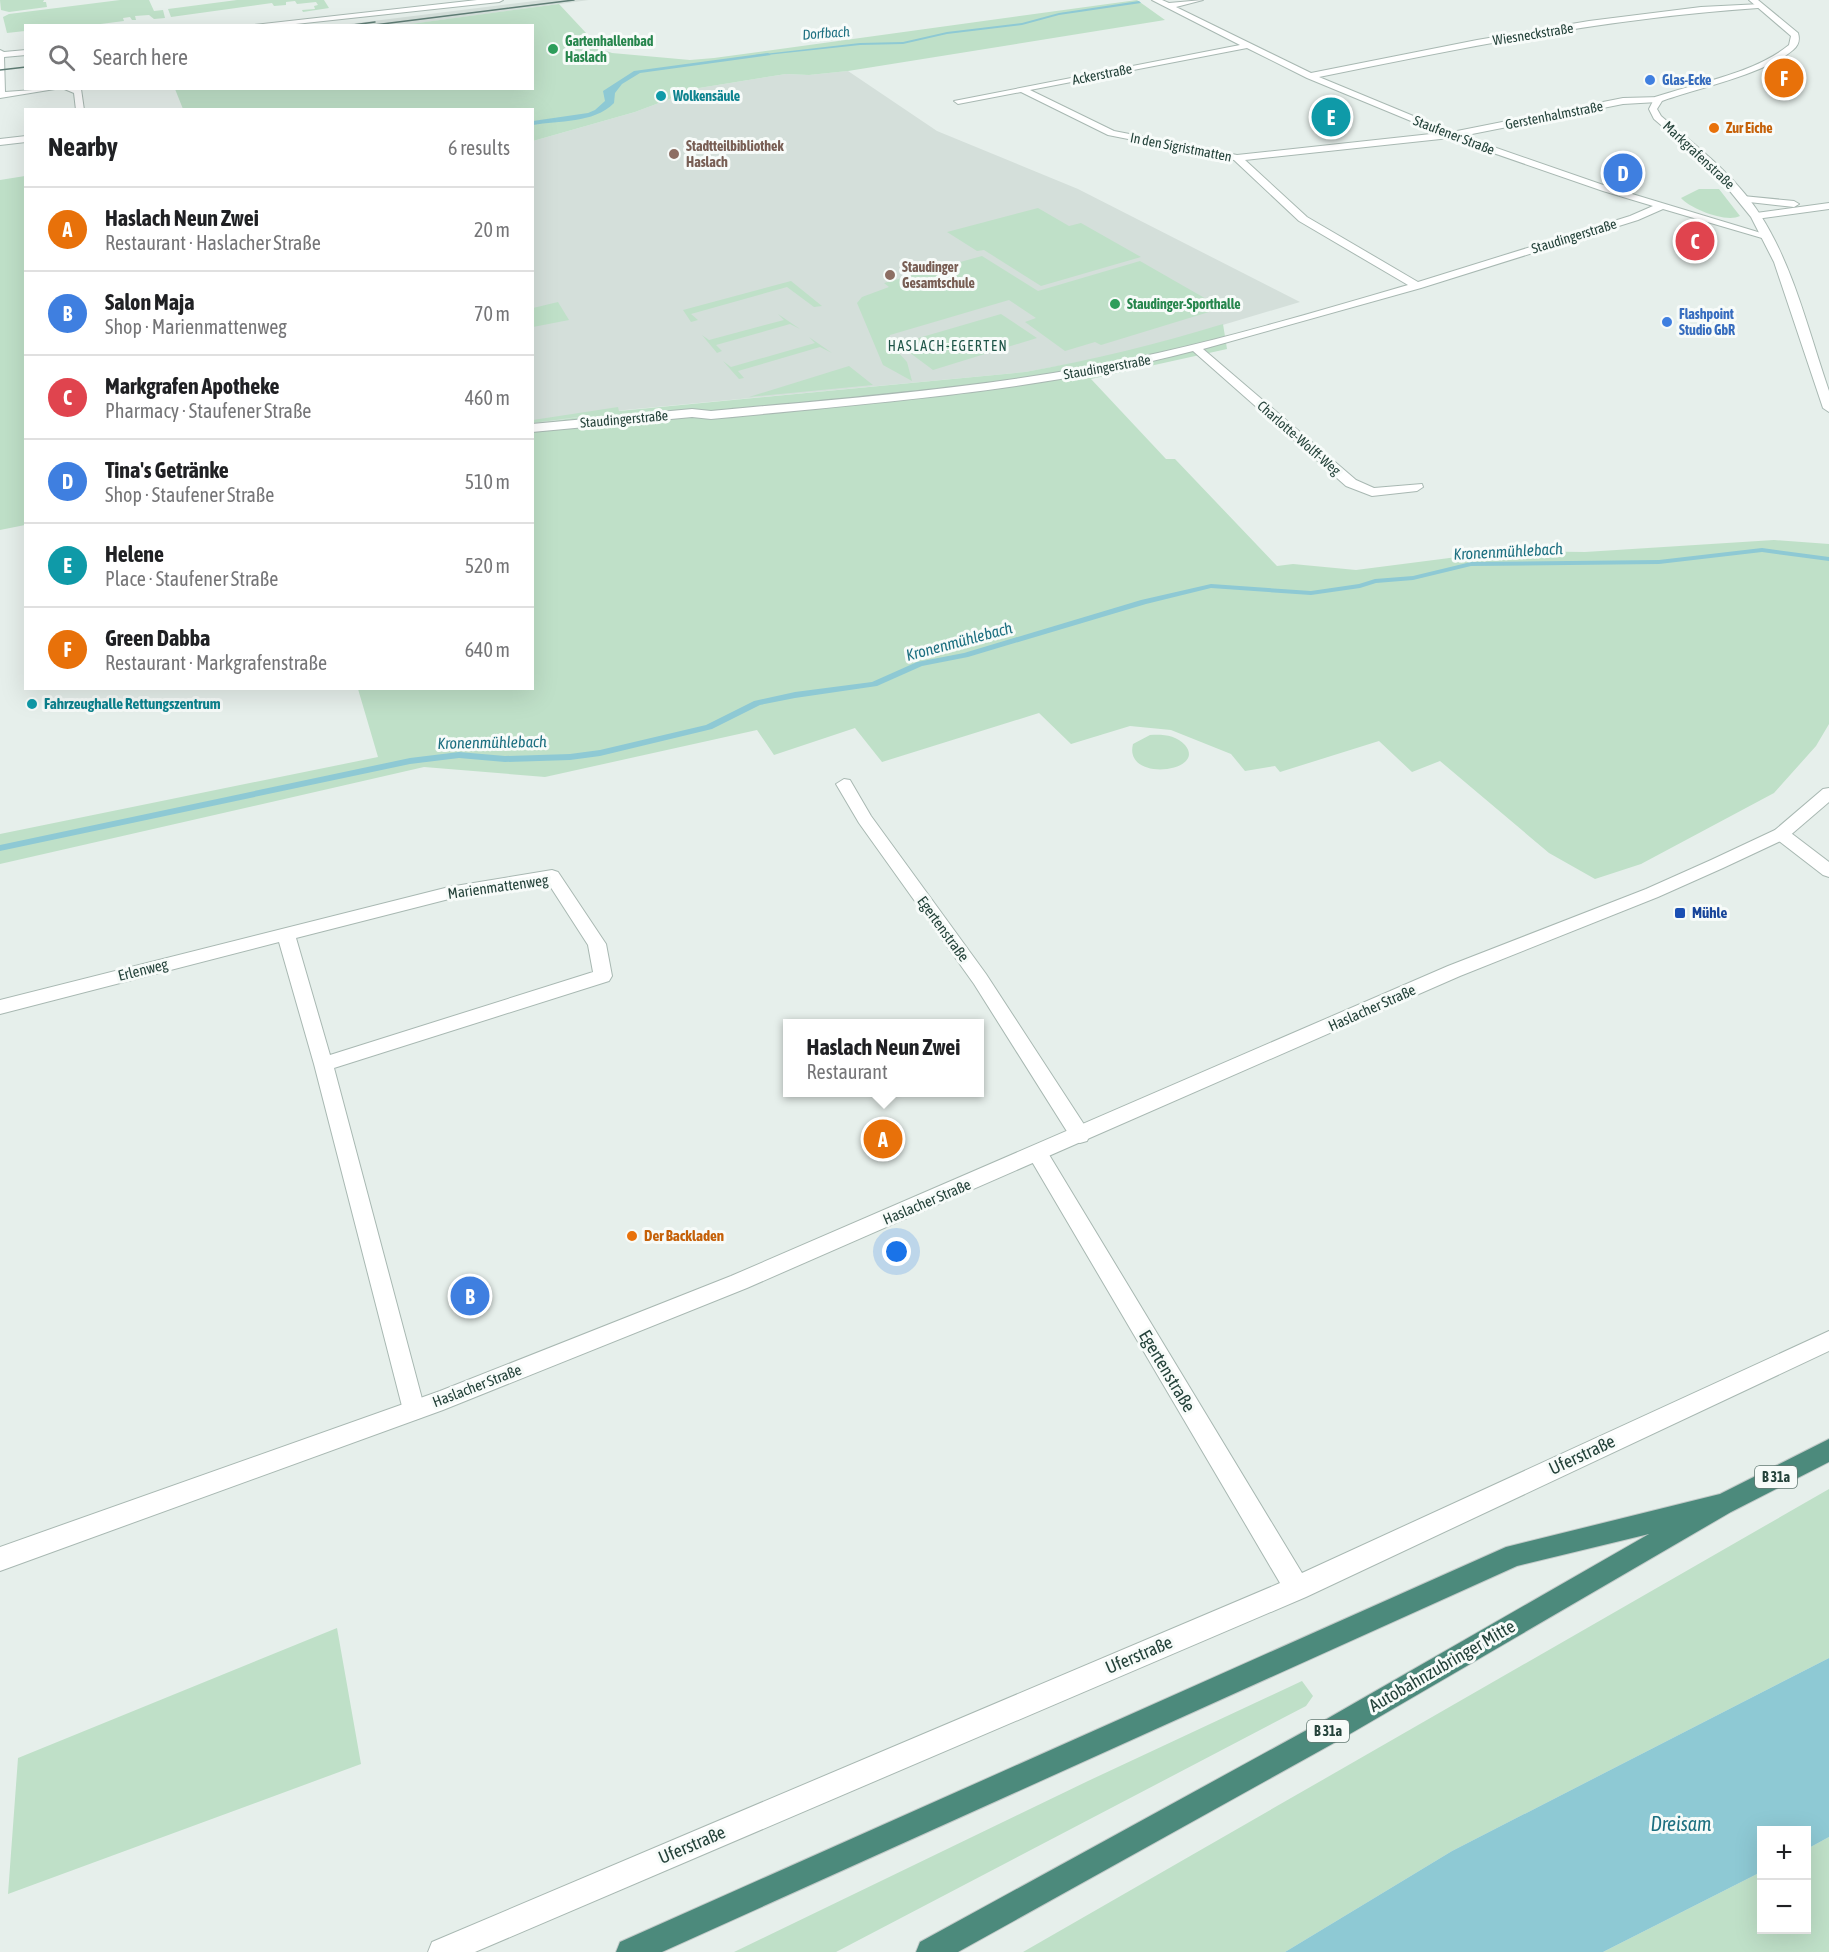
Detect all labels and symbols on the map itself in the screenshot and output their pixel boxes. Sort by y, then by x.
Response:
street label: Wiesneckstraße [1492,20,1574,48]
water label: Dorfbach [802,23,850,43]
place label: Gartenhallenbad Haslach [565,33,654,65]
marker: Gartenhallenbad Haslach [546,42,560,56]
pin: F [1764,56,1804,100]
street label: Ackerstraße [1071,60,1133,88]
place label: Glas-Ecke [1662,72,1711,88]
marker: Glas-Ecke [1643,73,1657,87]
place label: Wolkensäule [672,88,740,104]
marker: Wolkensäule [654,89,668,103]
pin: E [1312,94,1350,140]
street label: Gerstenhalmstraße [1504,98,1604,132]
street label: Staufener Straße [1411,112,1497,158]
street label: Markgrafenstraße [1660,118,1738,192]
place label: Zur Eiche [1726,120,1773,136]
marker: Zur Eiche [1707,121,1721,135]
street label: In den Sigristmatten [1129,129,1233,165]
place label: Stadtteilbibliothek Haslach [686,138,784,170]
marker: Stadtteilbibliothek Haslach [667,147,681,161]
pin: D [1604,150,1642,195]
street label: Staudingerstraße [1529,215,1619,257]
pin: C [1676,218,1714,264]
place label: Staudinger Gesamtschule [902,259,975,291]
marker: Staudinger Gesamtschule [883,268,897,282]
place label: Staudinger-Sporthalle [1127,296,1241,312]
marker: Staudinger-Sporthalle [1108,297,1122,311]
place label: Flashpoint Studio GbR [1679,306,1735,338]
marker: Flashpoint Studio GbR [1660,315,1674,329]
district label: HASLACH-EGERTEN [888,338,1008,354]
street label: Staudingerstraße [1062,351,1152,383]
street label: Charlotte-Wolff-Weg [1254,398,1344,478]
street label: Staudingerstraße [579,407,669,431]
water label: Kronenmühlebach [1453,539,1563,563]
water label: Kronenmühlebach [904,618,1014,664]
place label: Fahrzeughalle Rettungszentrum [44,695,221,712]
marker: Fahrzeughalle Rettungszentrum [25,697,39,711]
water label: Kronenmühlebach [437,732,547,752]
street label: Marienmattenweg [447,871,550,902]
street label: Egertenstraße [914,893,973,965]
place label: Mühle [1692,904,1727,921]
marker: Mühle [1673,906,1687,920]
street label: Erlenweg [116,955,170,984]
street label: Haslacher Straße [1326,981,1418,1034]
pin: A [864,1116,902,1162]
street label: Haslacher Straße [880,1175,973,1228]
place label: Der Backladen [644,1227,724,1244]
marker: Der Backladen [625,1229,639,1243]
your location [882,1237,911,1266]
pin: B [450,1274,490,1318]
street label: Egertenstraße [1135,1326,1200,1415]
street label: Haslacher Straße [430,1361,524,1410]
street label: Uferstraße [1545,1430,1618,1479]
road number: B 31a [1755,1466,1797,1488]
street label: Autobahnzubringer Mitte [1365,1615,1519,1716]
street label: Uferstraße [1102,1631,1175,1678]
road number: B 31a [1307,1720,1349,1742]
water label: Dreisam [1651,1812,1711,1835]
street label: Uferstraße [655,1821,728,1868]

